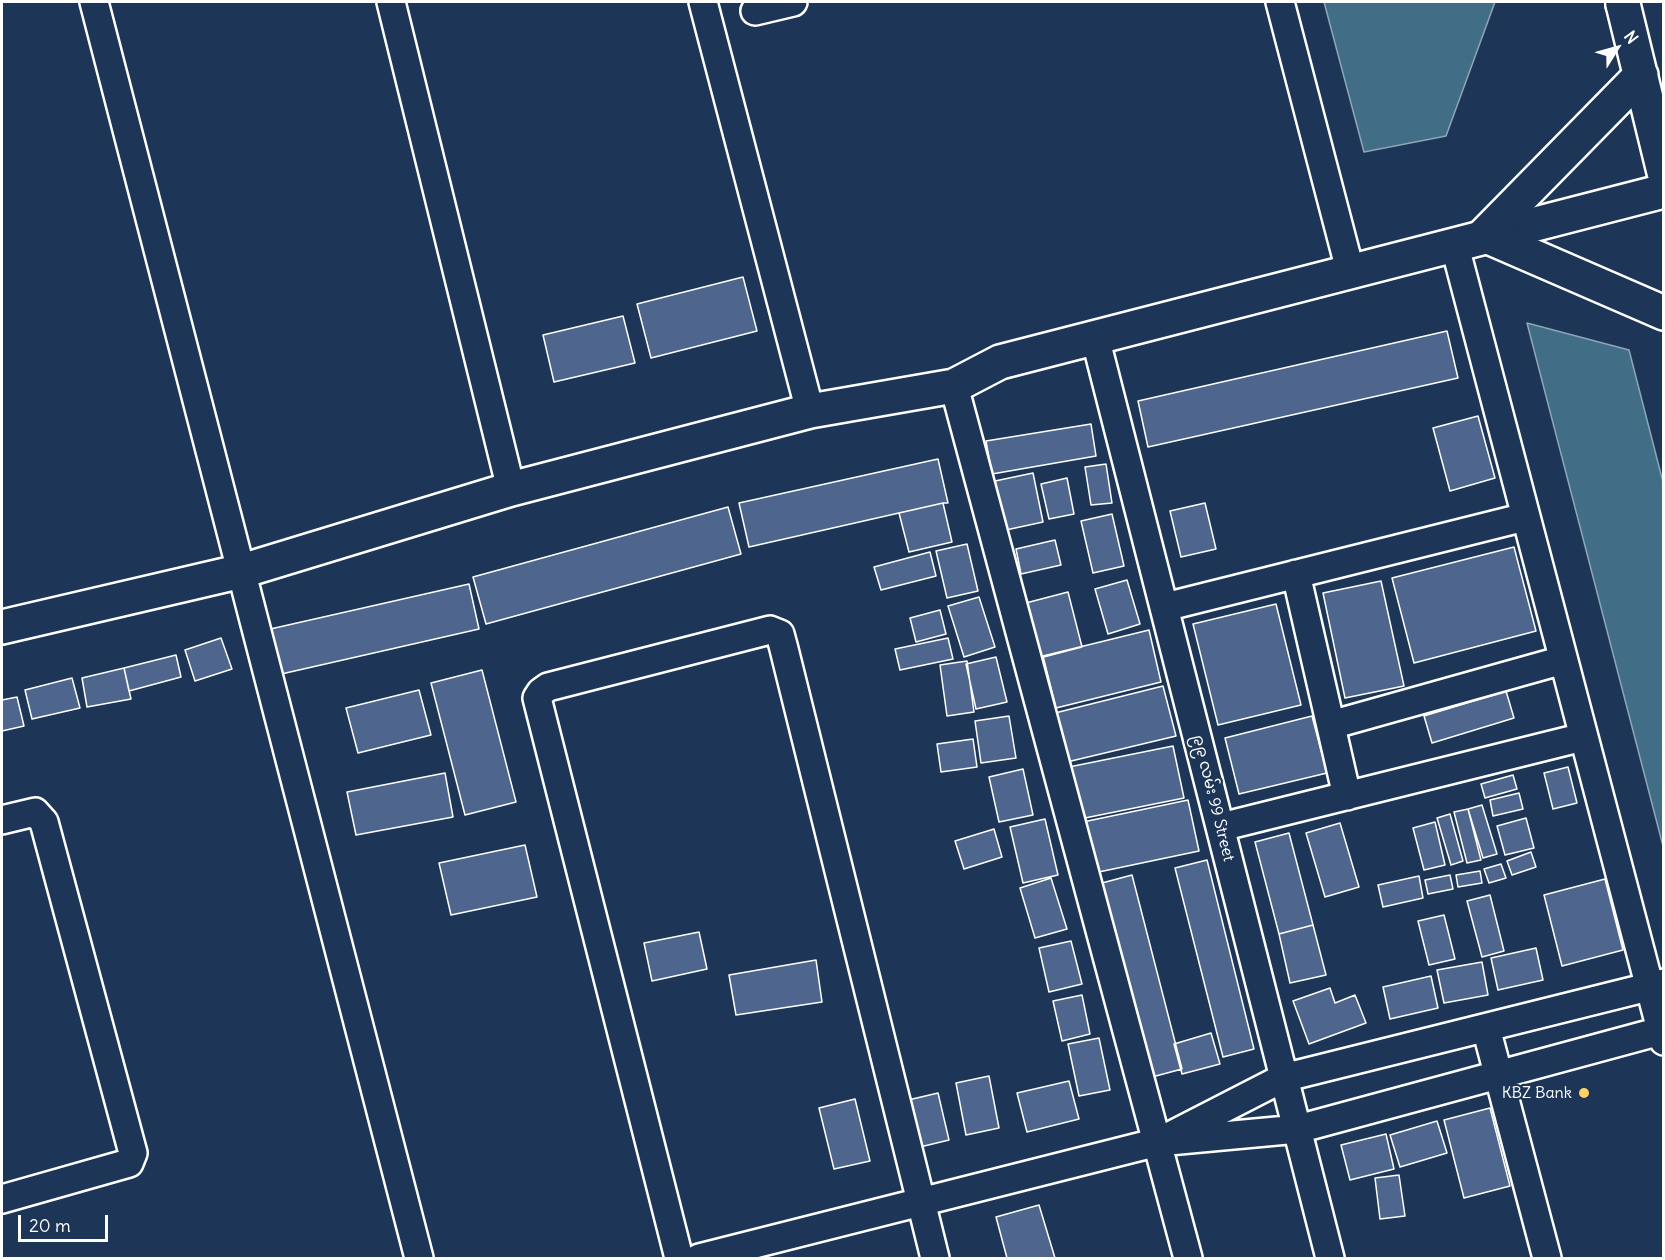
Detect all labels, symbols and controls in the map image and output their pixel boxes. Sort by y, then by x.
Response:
north arrow [1587,18,1647,78]
text: N [1620,27,1643,48]
street label: ၉၉ လမ်း 99 Street [1188,733,1238,863]
place label: KBZ Bank [1502,1083,1572,1103]
marker: KBZ Bank [1577,1086,1591,1100]
scale bar [21,1203,111,1241]
text: 20 m [29,1214,71,1237]

